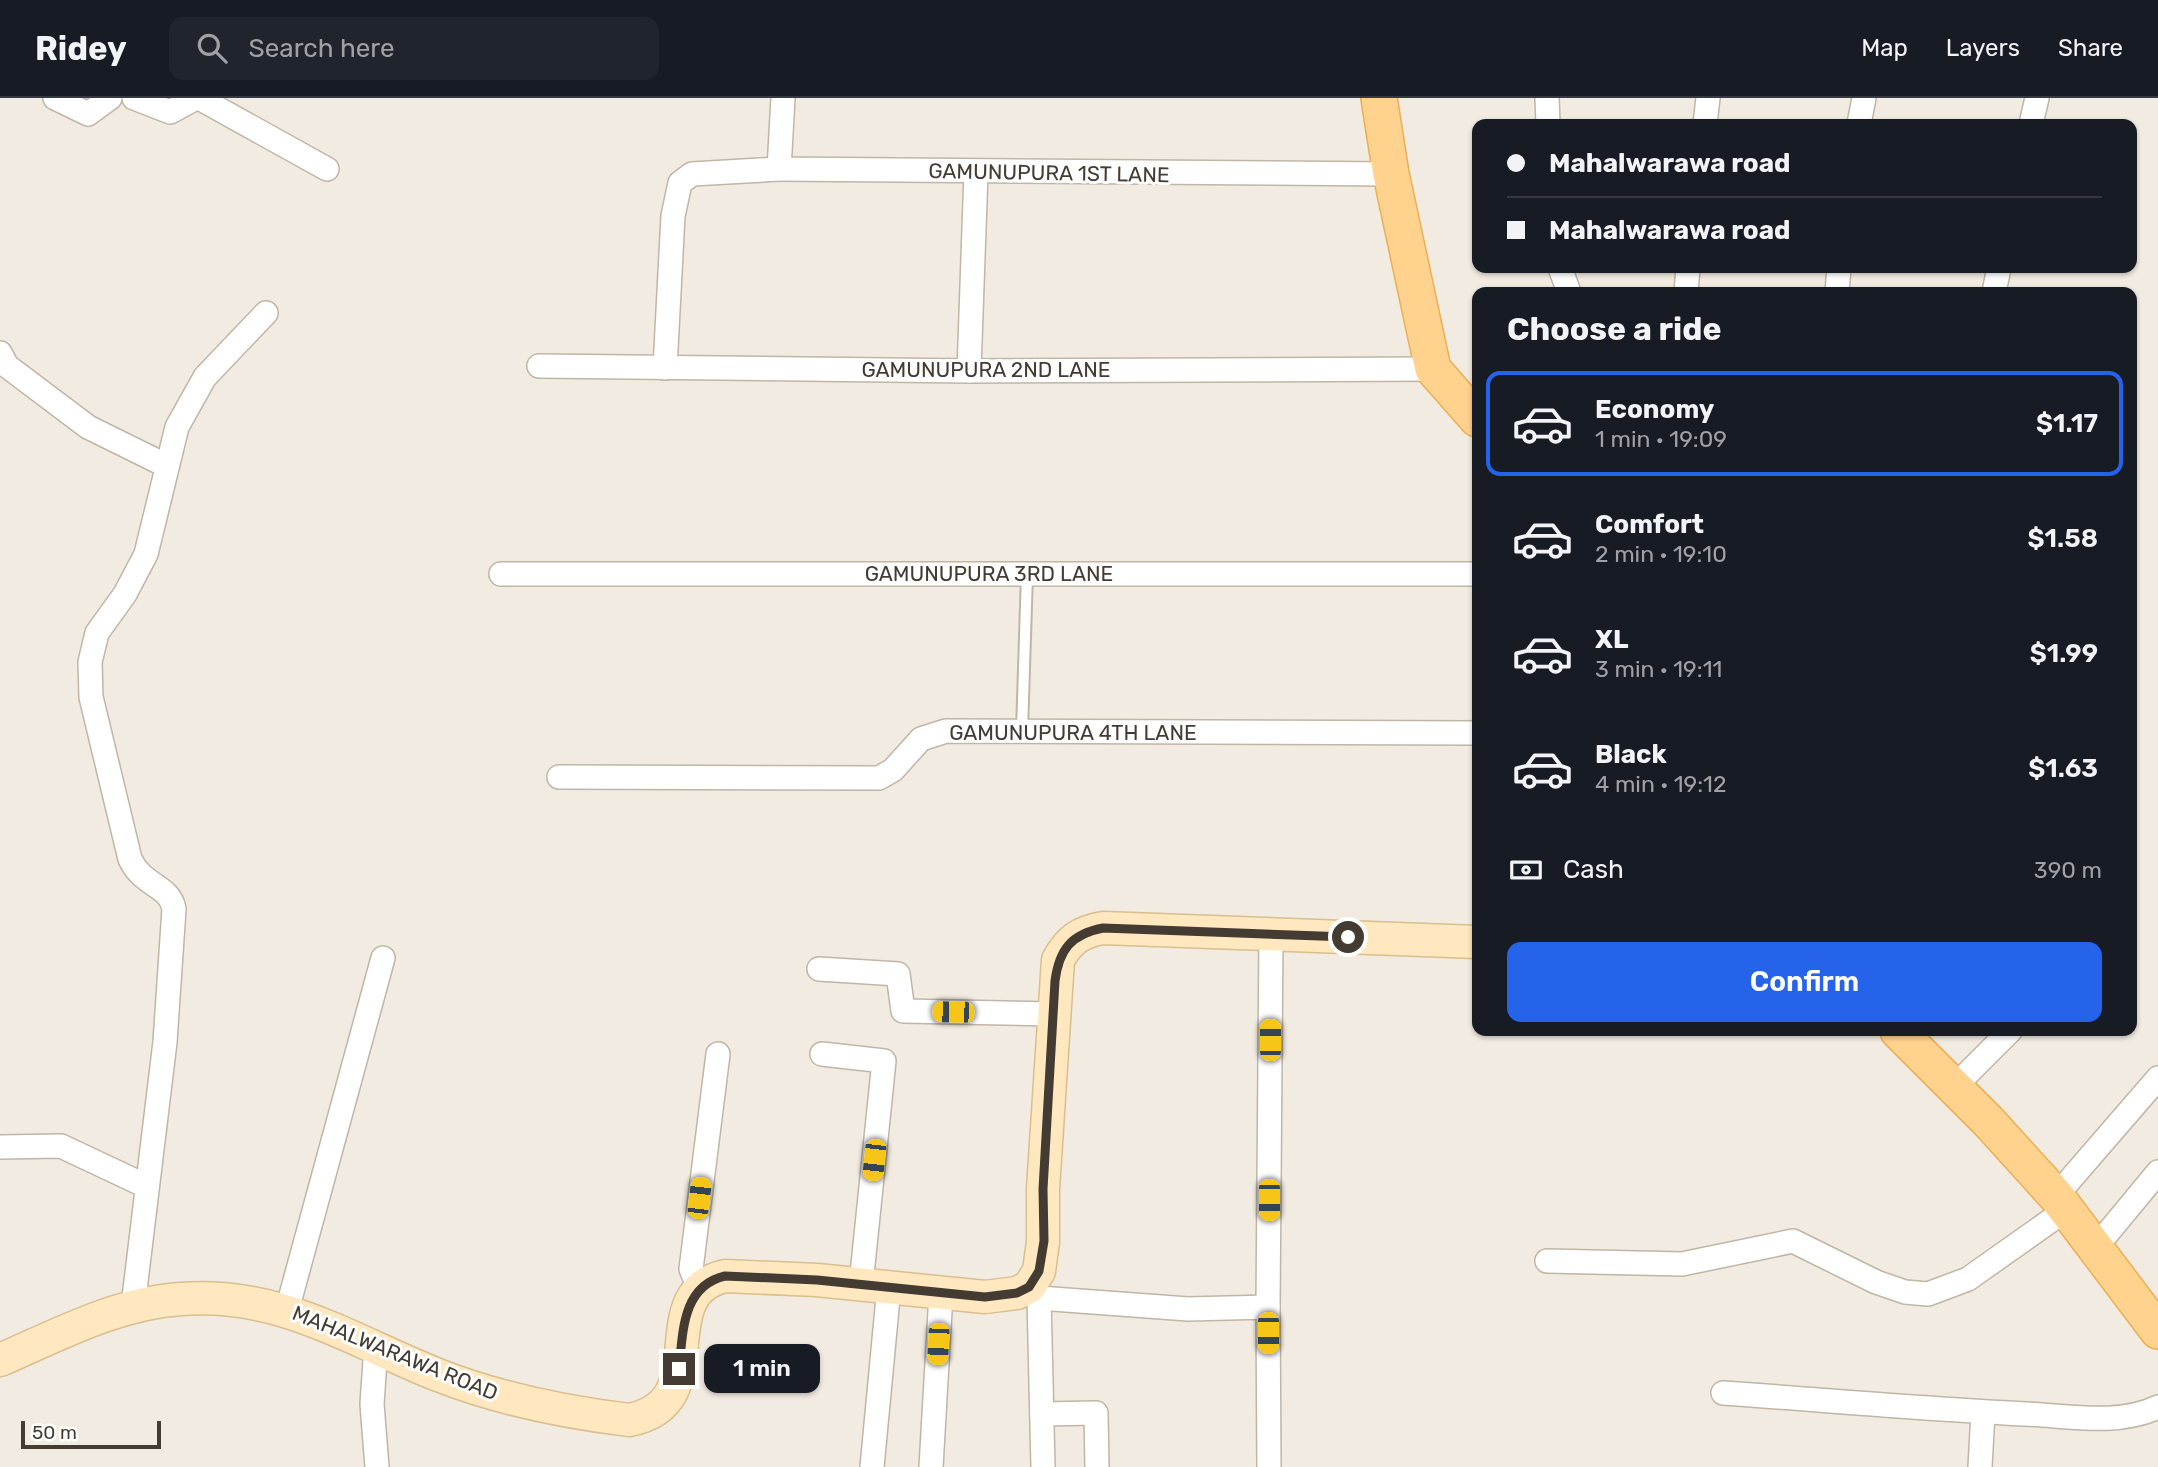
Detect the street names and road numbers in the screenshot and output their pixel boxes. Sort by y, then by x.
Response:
street label: GAMUNUPURA 1ST LANE [928,158,1170,187]
street label: GAMUNUPURA 2ND LANE [861,357,1111,382]
street label: GAMUNUPURA 3RD LANE [865,561,1113,586]
street label: GAMUNUPURA 4TH LANE [949,720,1197,745]
street label: MAHALWARAWA ROAD [289,1300,502,1405]

